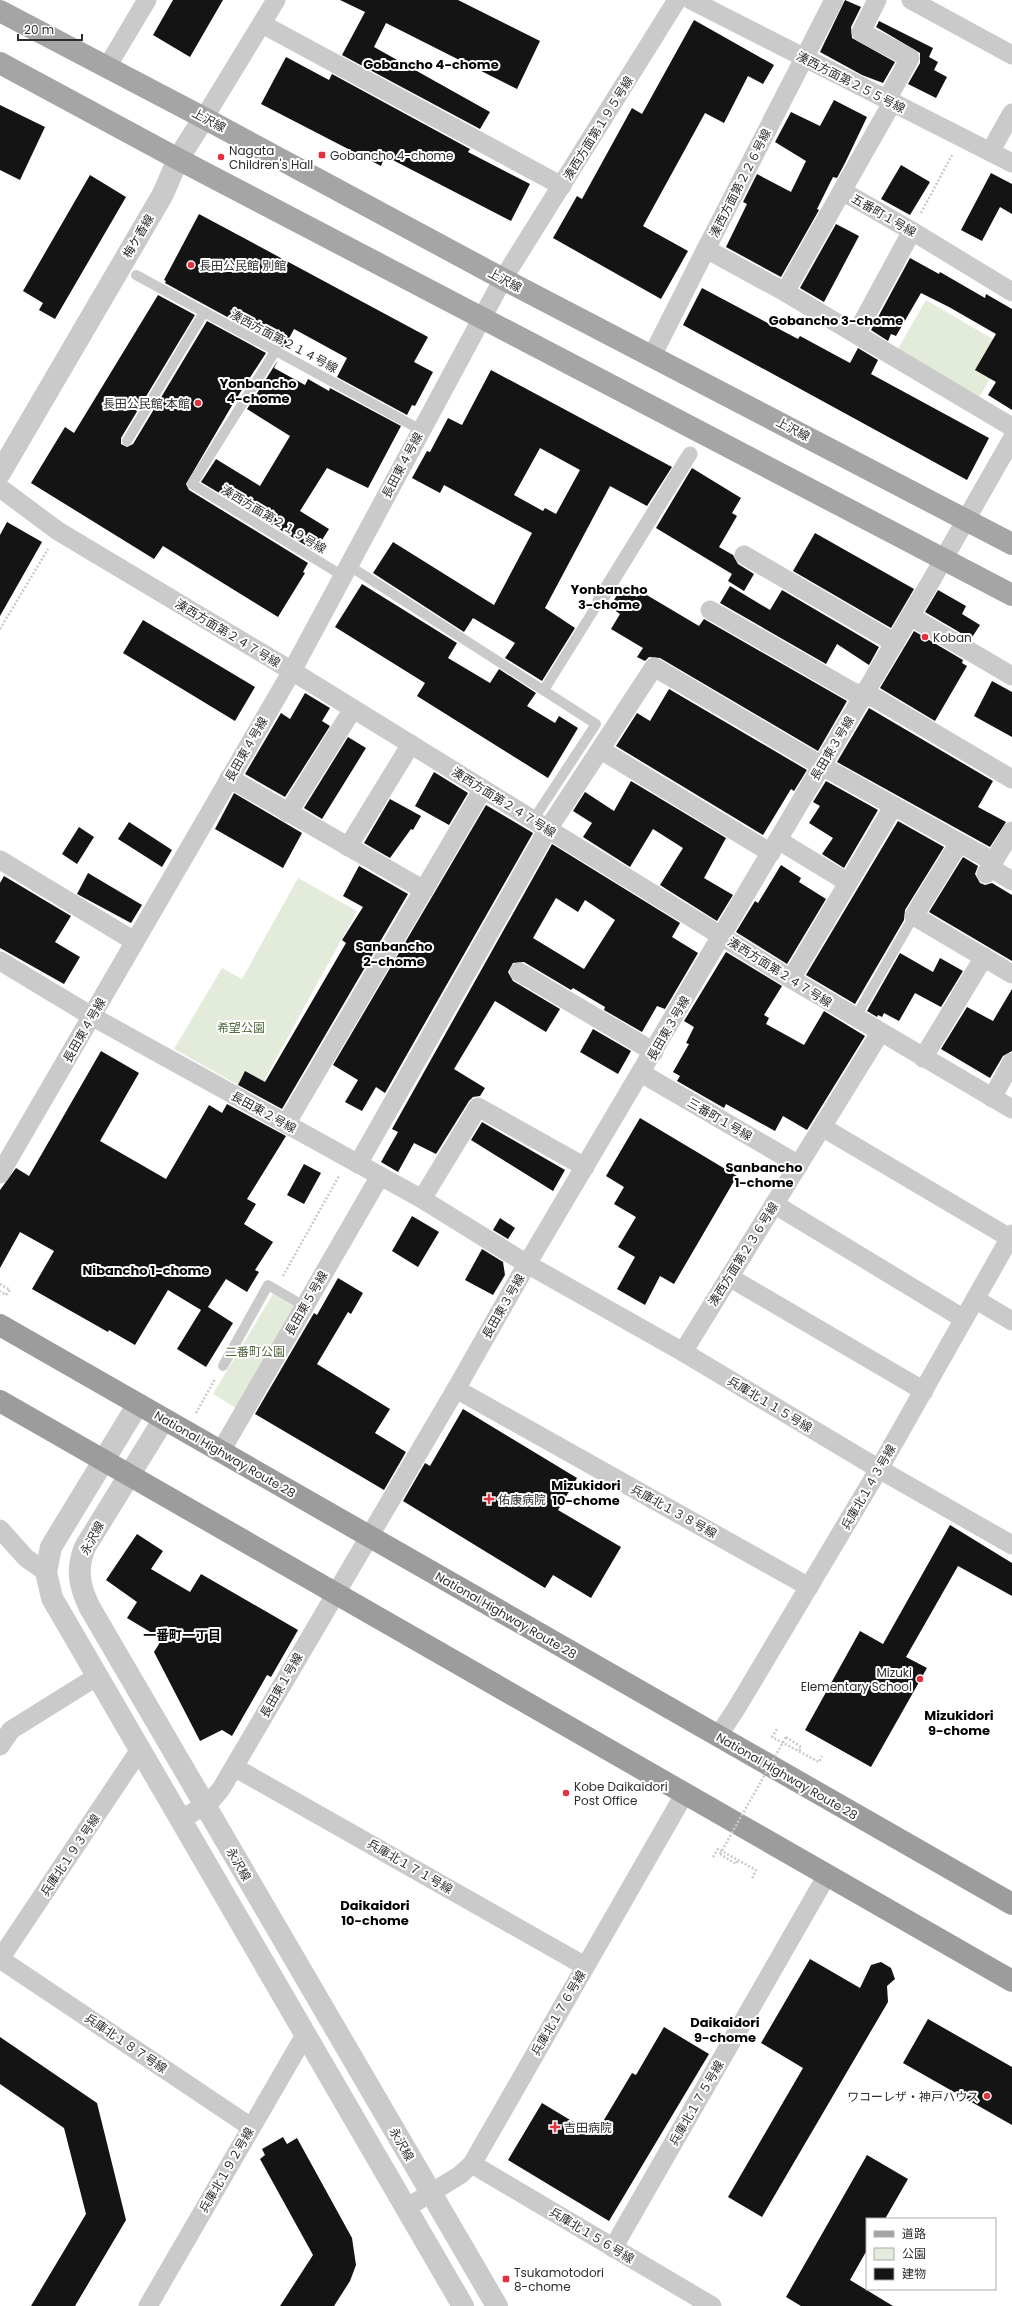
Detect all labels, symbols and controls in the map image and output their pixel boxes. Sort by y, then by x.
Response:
scale bar [18,16,82,42]
text: 20 m [24,21,54,38]
street label: 湊西方面第２５５号線 [794,47,908,117]
district label: Gobancho 4-chome [363,55,499,74]
street label: 湊西方面第１９５号線 [559,73,637,183]
street label: 上沢線 [189,104,229,136]
street label: 湊西方面第２２６号線 [705,126,775,240]
place label: Nagata Children's Hall [229,142,313,173]
place label: Gobancho 4-chome [330,147,453,164]
marker: Gobancho 4-chome [317,150,327,160]
marker: Nagata Children's Hall [216,152,226,162]
street label: 五番町１号線 [849,190,919,240]
street label: 梅ケ香線 [118,211,158,261]
place label: 長田公民館 別館 [199,257,286,274]
marker: 長田公民館 別館 [186,260,196,270]
street label: 上沢線 [485,264,525,296]
street label: 湊西方面第２１４号線 [227,305,341,377]
district label: Gobancho 3-chome [769,311,903,330]
district label: Yonbancho 4-chome [219,374,297,408]
place label: 長田公民館 本館 [103,395,190,412]
marker: 長田公民館 本館 [193,398,203,408]
street label: 上沢線 [773,413,813,445]
street label: 長田東４号線 [378,429,426,501]
street label: 湊西方面第２１９号線 [218,481,330,557]
district label: Yonbancho 3-chome [570,580,648,614]
street label: 湊西方面第２４７号線 [172,595,284,671]
place label: Koban [933,629,972,646]
marker: Koban [920,632,930,642]
street label: 長田東３号線 [806,713,858,783]
street label: 長田東４号線 [221,714,271,784]
street label: 湊西方面第２４７号線 [449,763,559,841]
street label: 湊西方面第２４７号線 [725,933,835,1011]
district label: Sanbancho 2-chome [356,937,432,971]
street label: 長田東３号線 [643,993,693,1063]
street label: 長田東４号線 [59,995,109,1065]
park label: 希望公園 [217,1019,265,1036]
street label: 長田東２号線 [228,1087,300,1137]
street label: 三番町１号線 [685,1094,755,1144]
district label: Sanbancho 1-chome [726,1158,802,1192]
street label: 湊西方面第２３６号線 [704,1199,782,1309]
district label: Nibancho 1-chome [83,1261,209,1280]
street label: 長田東５号線 [281,1268,331,1338]
street label: 長田東３号線 [478,1271,528,1341]
park label: 二番町公園 [225,1343,285,1360]
street label: 兵庫北１１５号線 [724,1372,816,1436]
street label: National Highway Route 28 [151,1406,299,1502]
street label: 兵庫北１４３号線 [837,1441,899,1533]
district label: Mizukidori 10-chome [551,1476,621,1510]
street label: 兵庫北１３８号線 [628,1480,720,1542]
place label: 佑康病院 [498,1491,546,1508]
marker: 佑康病院 [483,1493,495,1505]
street label: 永沢線 [76,1518,108,1558]
street label: National Highway Route 28 [432,1567,580,1663]
district label: 一番町一丁目 [143,1626,221,1645]
street label: 長田東１号線 [256,1650,306,1720]
place label: Mizuki Elementary School [801,1664,912,1695]
marker: Mizuki Elementary School [915,1674,925,1684]
district label: Mizukidori 9-chome [924,1706,994,1740]
street label: National Highway Route 28 [713,1728,861,1824]
place label: Kobe Daikaidori Post Office [574,1778,668,1809]
marker: Kobe Daikaidori Post Office [561,1788,571,1798]
street label: 兵庫北１９３号線 [36,1810,104,1900]
street label: 兵庫北１７１号線 [364,1835,456,1897]
street label: 永沢線 [223,1844,255,1884]
district label: Daikaidori 10-chome [340,1896,410,1930]
street label: 兵庫北１７６号線 [527,1967,589,2059]
street label: 兵庫北１８７号線 [81,2009,171,2077]
district label: Daikaidori 9-chome [690,2013,760,2047]
street label: 兵庫北１７５号線 [665,2057,727,2149]
place label: ワコーレザ・神戸ハウス [847,2088,979,2105]
marker: ワコーレザ・神戸ハウス [982,2091,992,2101]
place label: 吉田病院 [564,2119,612,2136]
marker: 吉田病院 [549,2121,561,2133]
street label: 兵庫北１９２号線 [195,2124,257,2216]
street label: 永沢線 [386,2124,418,2164]
street label: 兵庫北１５６号線 [546,2203,638,2267]
legend [866,2218,996,2290]
text: 道路 [902,2225,926,2242]
text: 公園 [902,2245,926,2262]
place label: Tsukamotodori 8-chome [514,2264,604,2295]
text: 建物 [902,2265,926,2282]
marker: Tsukamotodori 8-chome [501,2274,511,2284]

